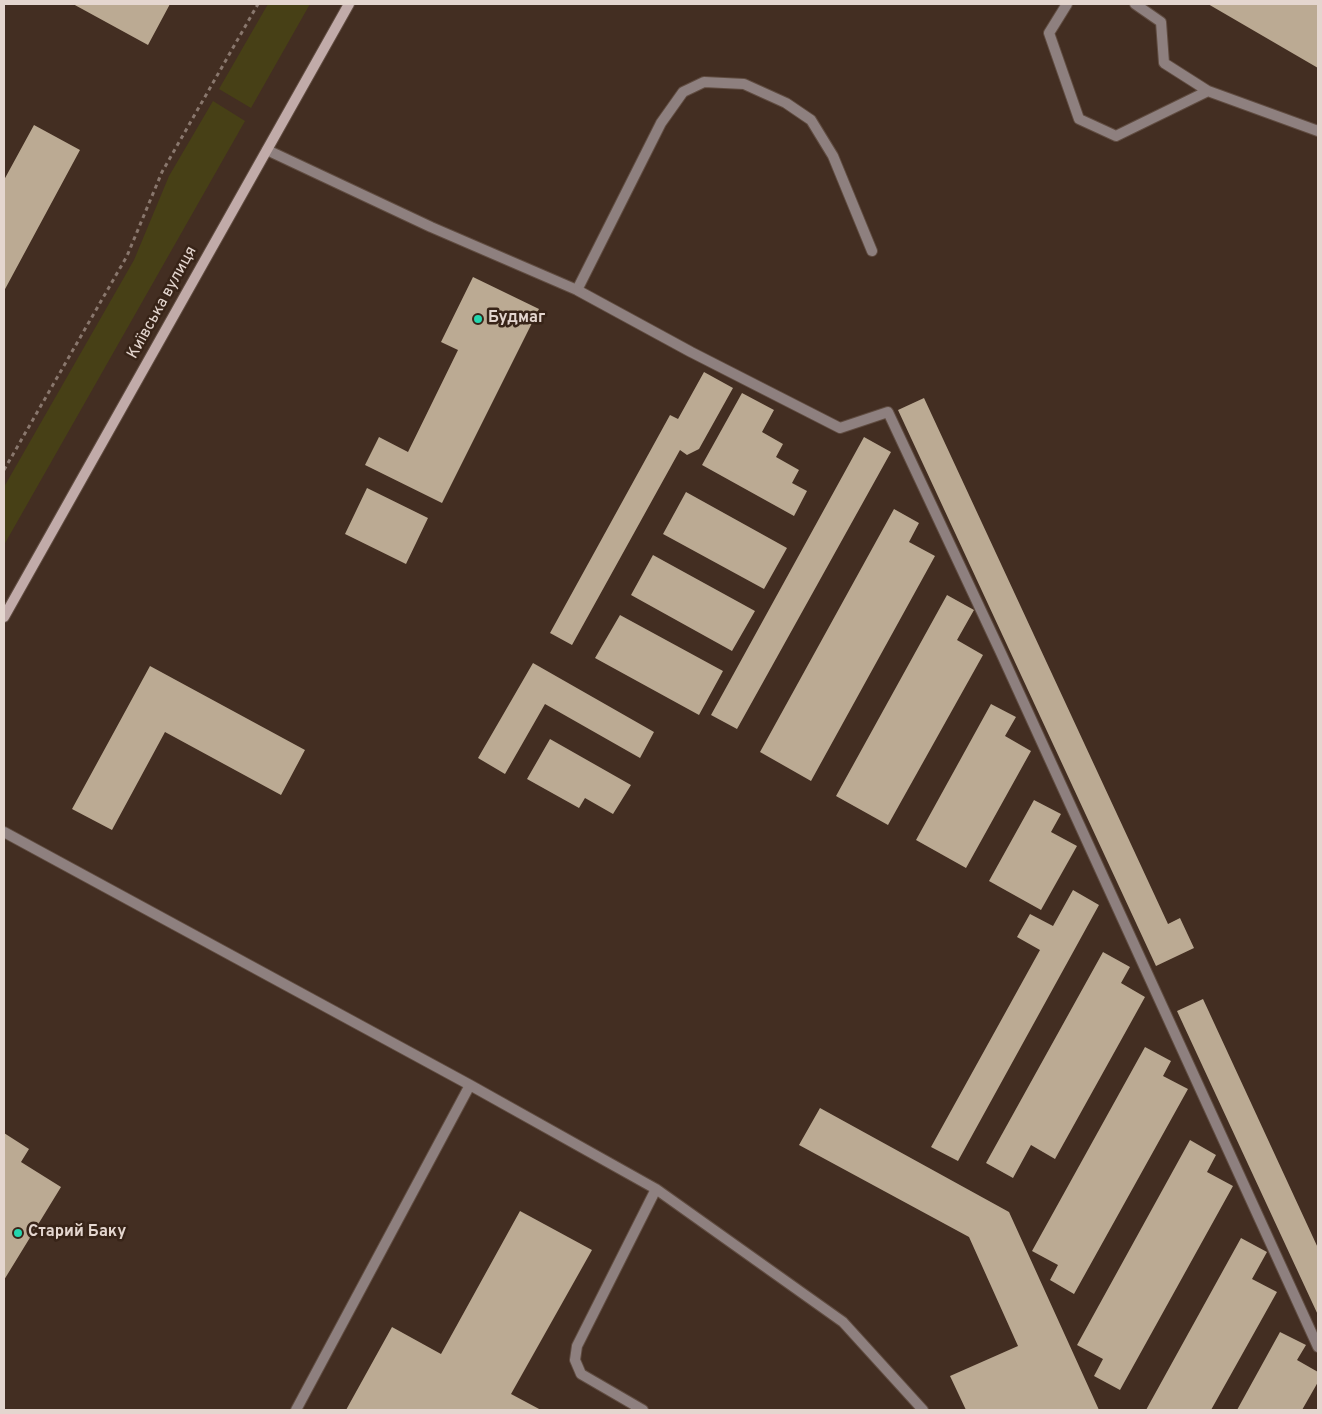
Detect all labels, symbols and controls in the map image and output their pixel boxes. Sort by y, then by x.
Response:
street label: Київська вулиця [124,243,202,363]
place label: Будмаг [488,309,545,329]
marker: Будмаг [472,313,484,325]
place label: Старий Баку [28,1223,126,1243]
marker: Старий Баку [12,1227,24,1239]

